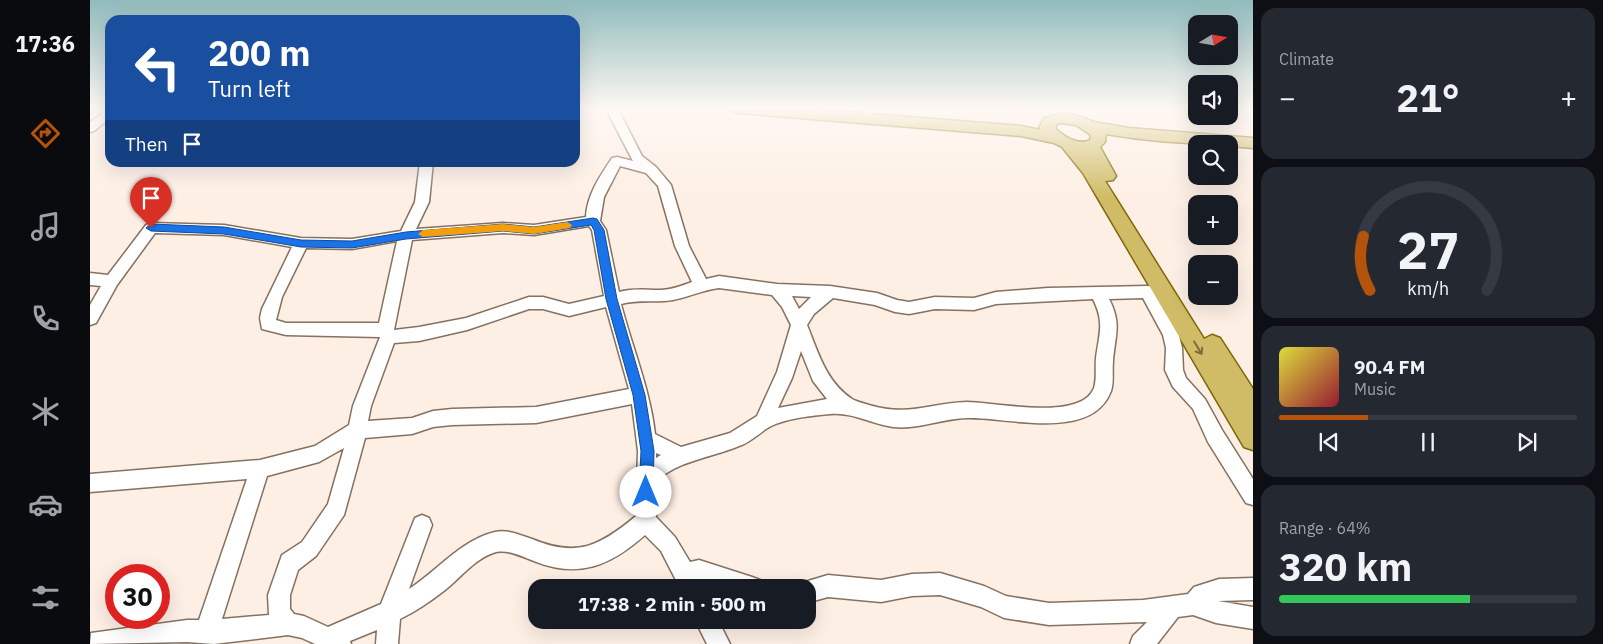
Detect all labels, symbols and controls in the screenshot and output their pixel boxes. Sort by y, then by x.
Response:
north arrow [1188,15,1238,65]
map controls [1188,15,1238,305]
text: 17:36 [15,29,75,58]
text: 200 m [208,30,311,76]
icon: left [125,35,190,100]
text: Climate [1279,49,1334,69]
text: 21° [1396,73,1460,122]
text: Turn left [208,74,291,103]
button: sound [1188,75,1238,125]
text: − [1279,79,1296,116]
text: + [1560,79,1577,116]
icon: directions [28,116,63,151]
icon: arrive [178,130,206,158]
text: Then [125,132,168,156]
button: search [1188,135,1238,185]
pin [130,177,172,228]
icon: arrive [137,184,165,212]
button: + [1188,195,1238,245]
icon: music [28,209,63,244]
text: 27 [1397,216,1459,283]
button: − [1188,255,1238,305]
text: km/h [1407,277,1449,300]
icon: phone [28,301,63,336]
one-way arrow [1193,341,1203,355]
text: 90.4 FM [1354,355,1425,379]
text: Music [1354,379,1396,399]
icon: climate [28,394,63,429]
icon: previous [1315,428,1343,456]
icon: pause [1414,428,1442,456]
icon: next [1513,428,1541,456]
position arrow [619,465,671,517]
icon: car [28,487,63,522]
text: Range · 64% [1279,518,1371,538]
text: 320 km [1279,542,1412,591]
speed limit sign: 30 [105,564,170,629]
icon: filters [28,580,63,615]
text: 17:38 · 2 min · 500 m [578,592,766,616]

